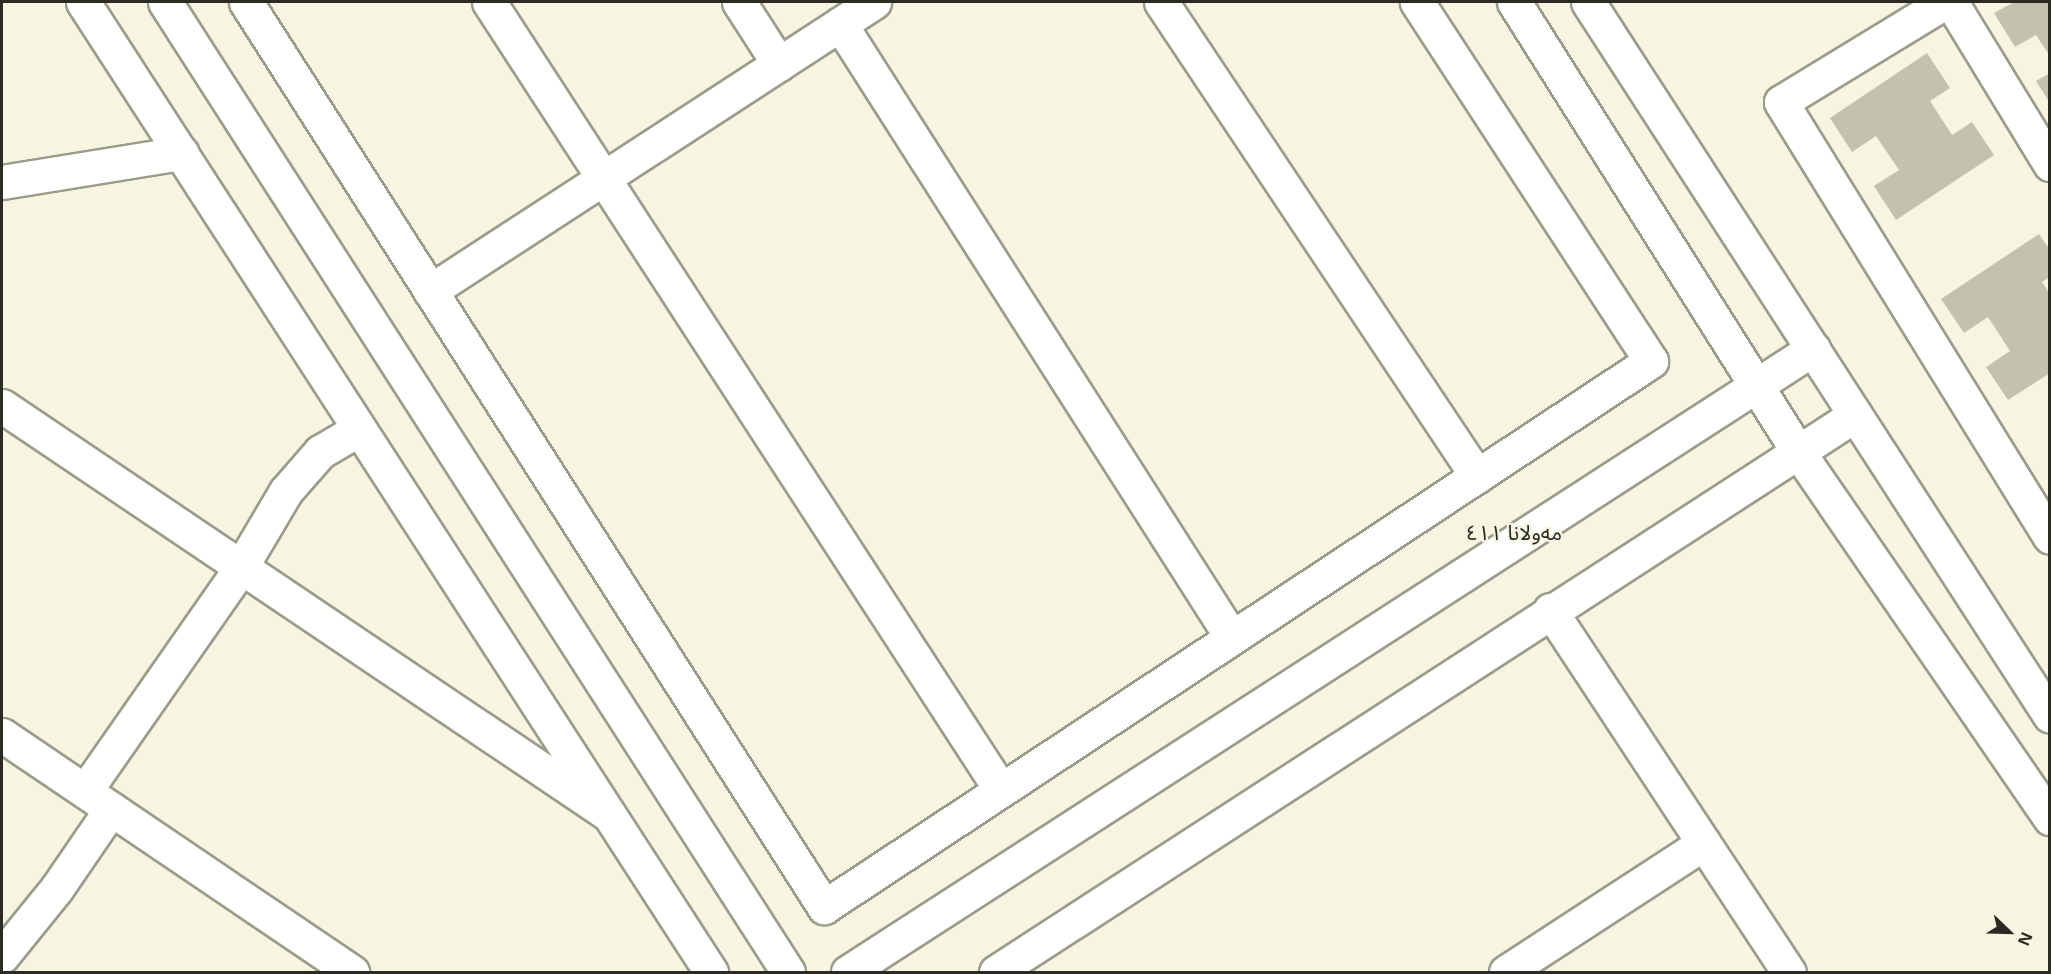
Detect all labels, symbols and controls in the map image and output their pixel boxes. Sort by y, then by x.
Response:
district label: مەولانا ٤١١ [1466,519,1562,545]
north arrow [1979,902,2039,962]
text: N [2013,929,2038,949]

